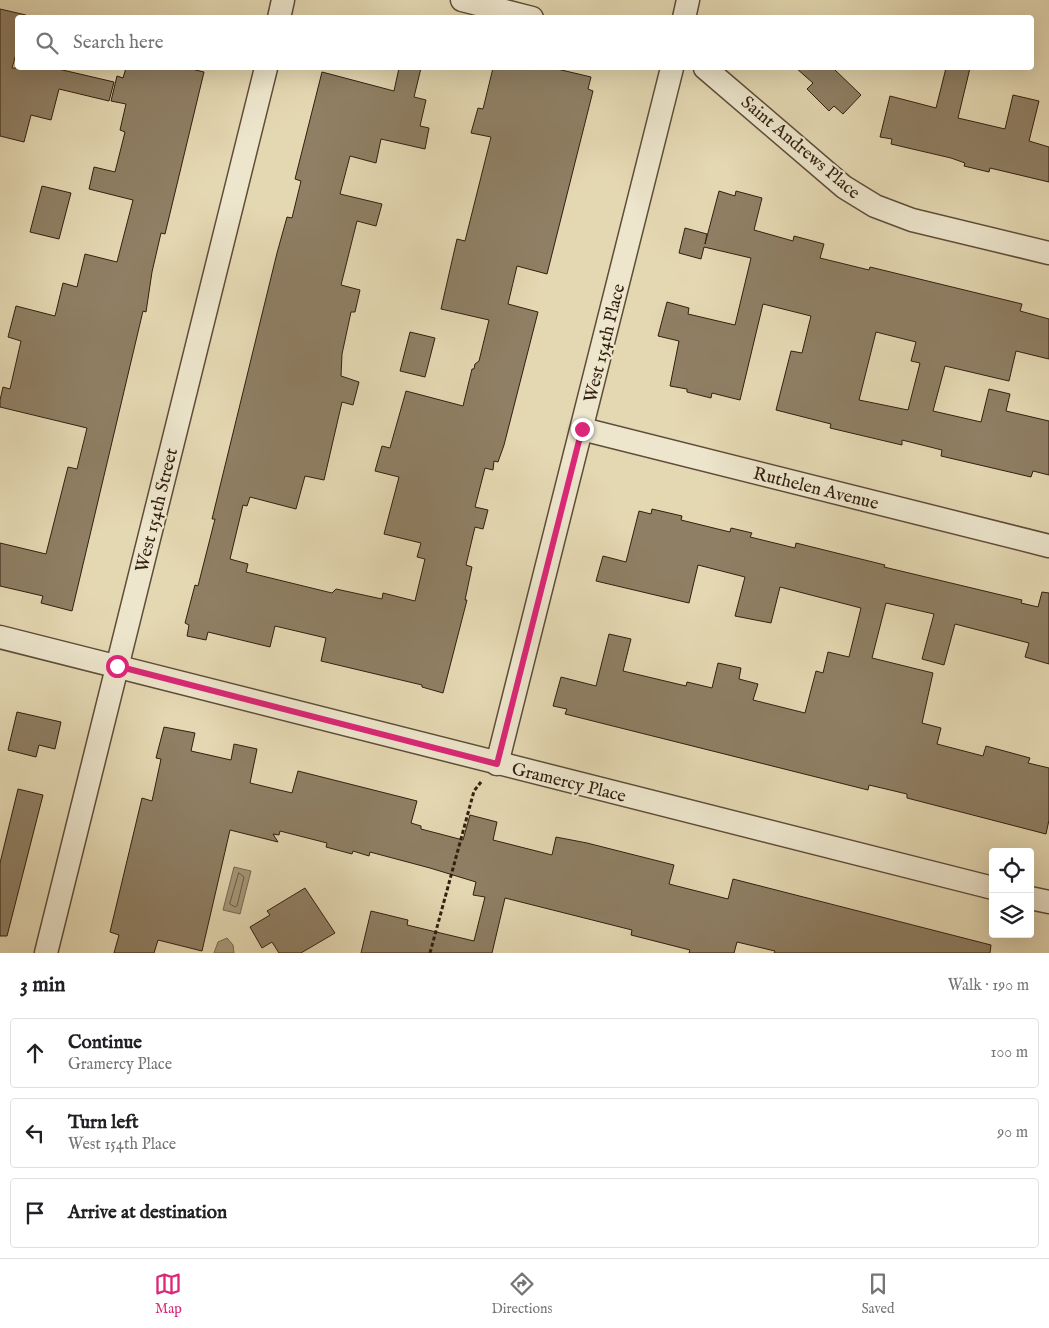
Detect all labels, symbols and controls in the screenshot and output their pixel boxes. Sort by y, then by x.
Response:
search box [15,15,1034,70]
icon: search [33,29,61,57]
text: Search here [73,31,164,55]
street label: Saint Andrews Place [736,91,864,205]
street label: West 154th Place [580,282,631,405]
route end [571,418,594,441]
street label: West 154th Street [131,446,184,575]
street label: Ruthelen Avenue [750,463,881,516]
route start [106,655,129,678]
street label: Gramercy Place [509,758,628,809]
map controls [989,848,1034,938]
button: locate [989,848,1034,893]
button: layers [989,893,1034,938]
text: 3 min [20,972,65,999]
text: Walk · 190 m [948,976,1029,996]
text: Continue [68,1031,142,1055]
icon: ahead [21,1039,49,1067]
text: 100 m [991,1043,1028,1063]
text: Gramercy Place [68,1055,172,1075]
text: Turn left [68,1111,139,1135]
icon: left [21,1119,49,1147]
text: 90 m [997,1123,1028,1143]
text: West 154th Place [68,1135,176,1155]
icon: arrive [21,1199,49,1227]
text: Arrive at destination [68,1201,227,1225]
tab: Map [154,1270,182,1318]
tab: Directions [491,1270,552,1318]
tab: Saved [861,1270,894,1318]

